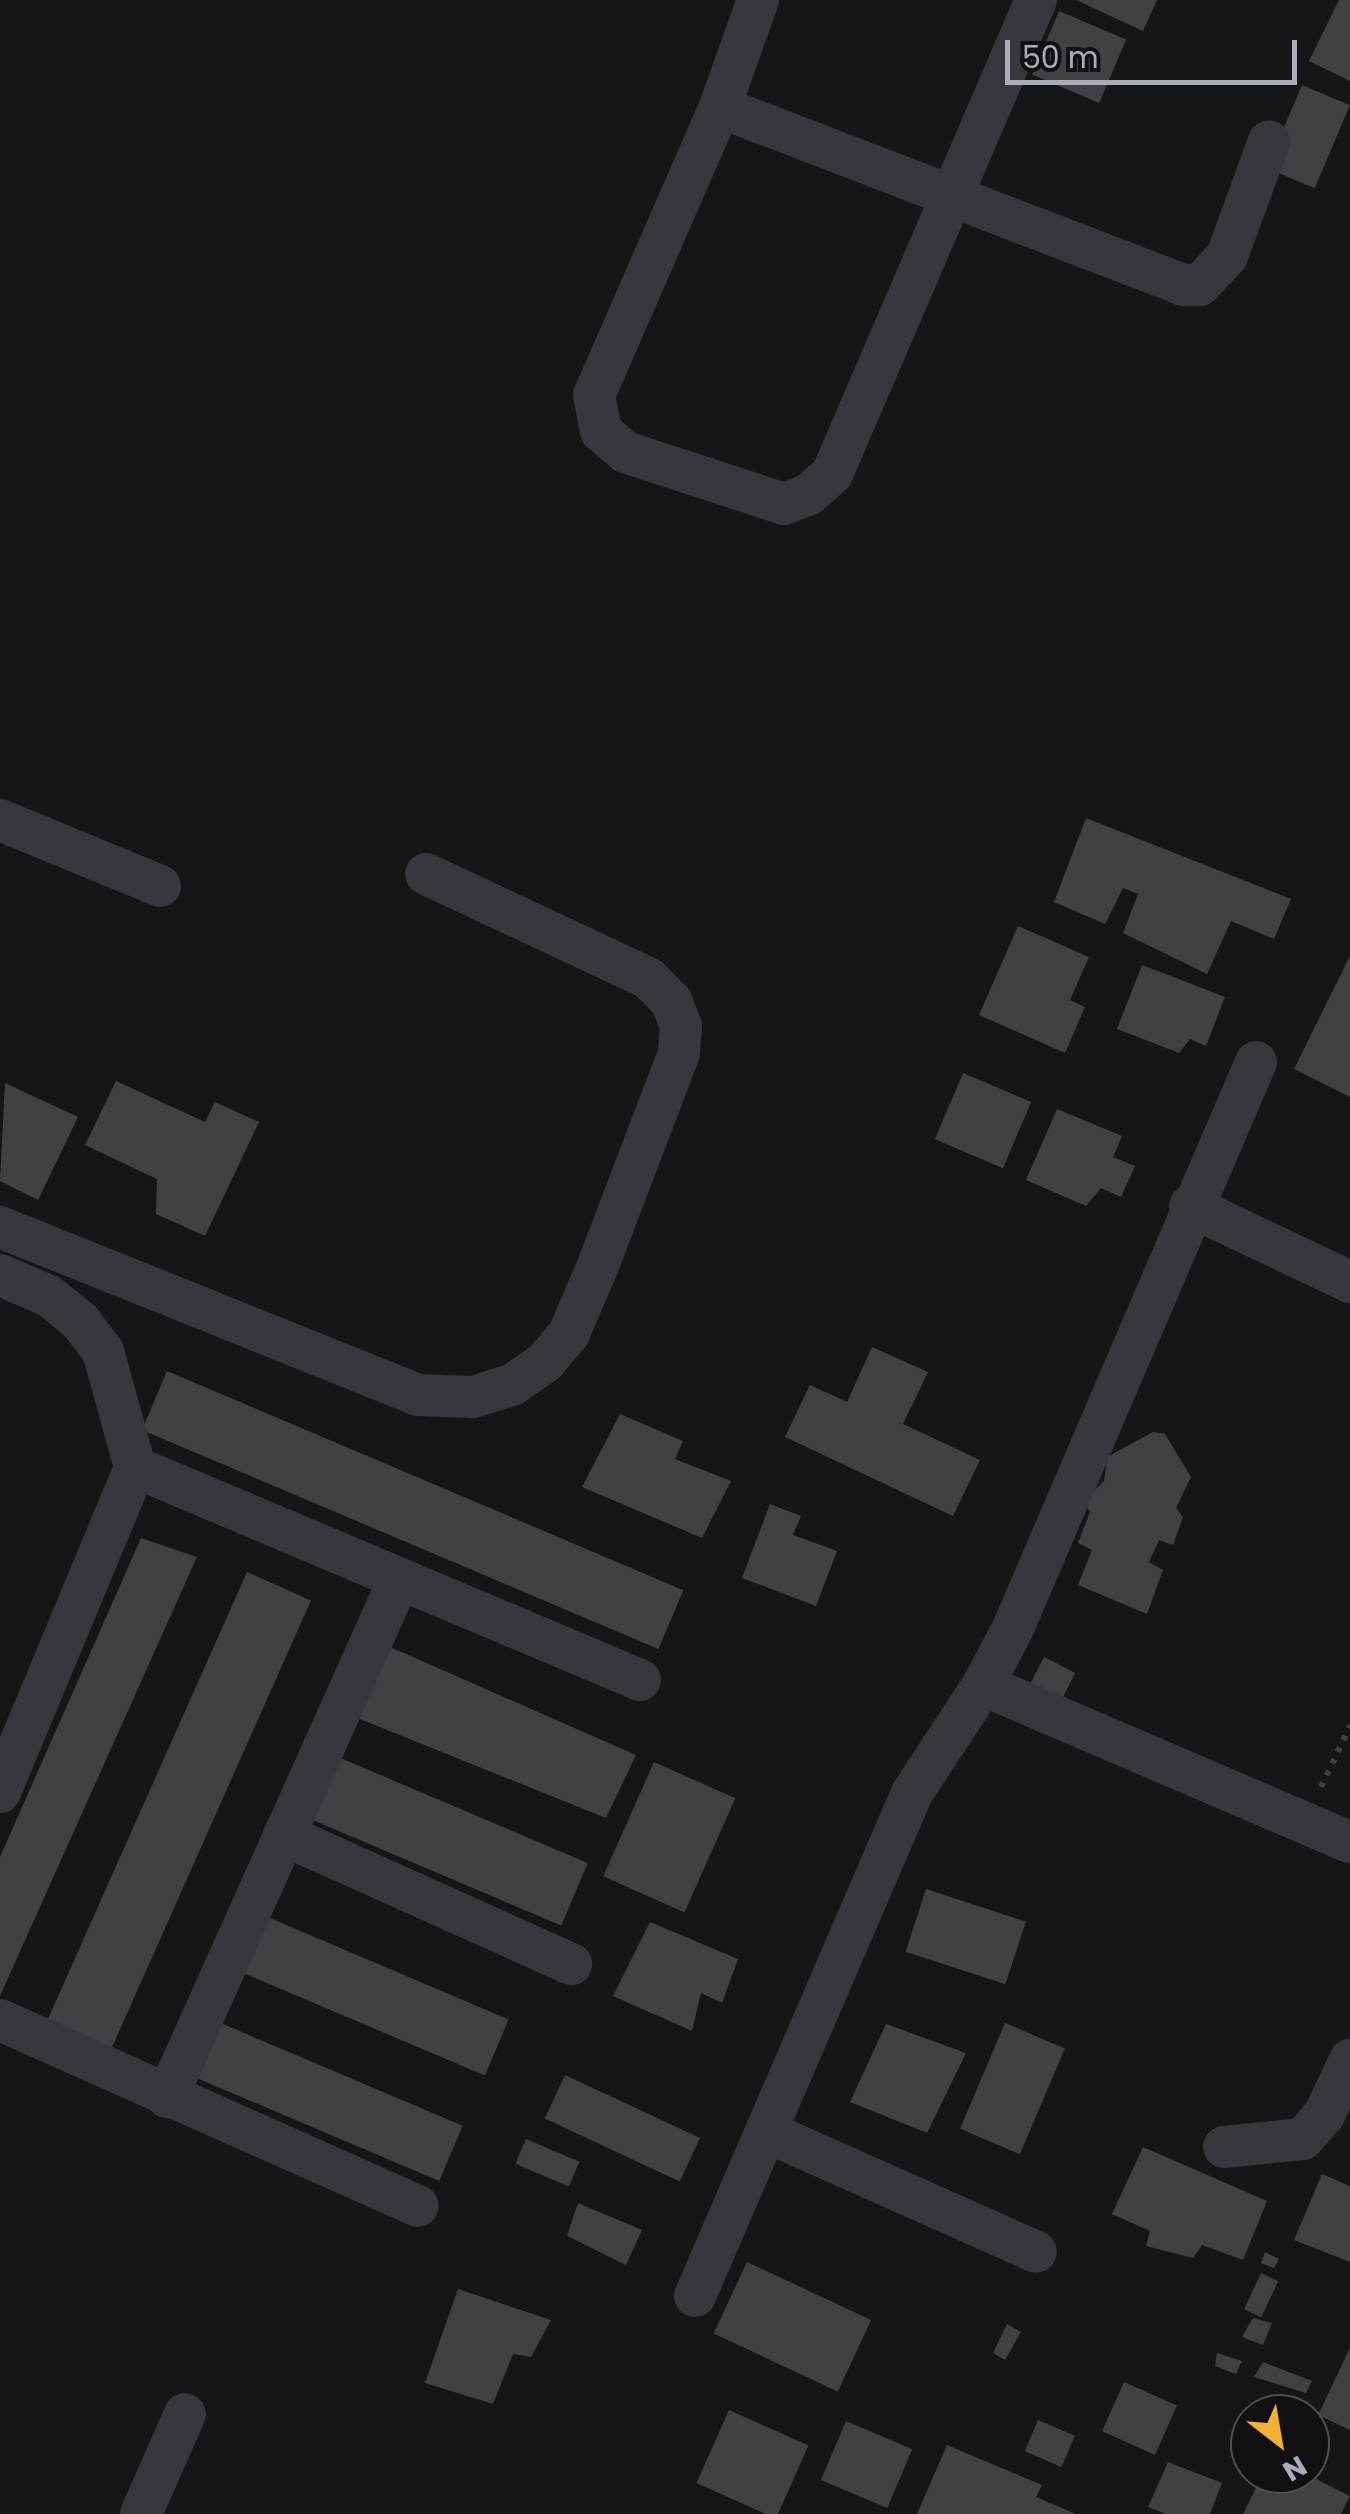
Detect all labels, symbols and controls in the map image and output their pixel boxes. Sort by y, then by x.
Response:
scale bar [1010,20,1302,82]
text: 50 m [1022,36,1099,79]
north arrow [1230,2394,1330,2494]
text: N [1276,2446,1314,2491]

